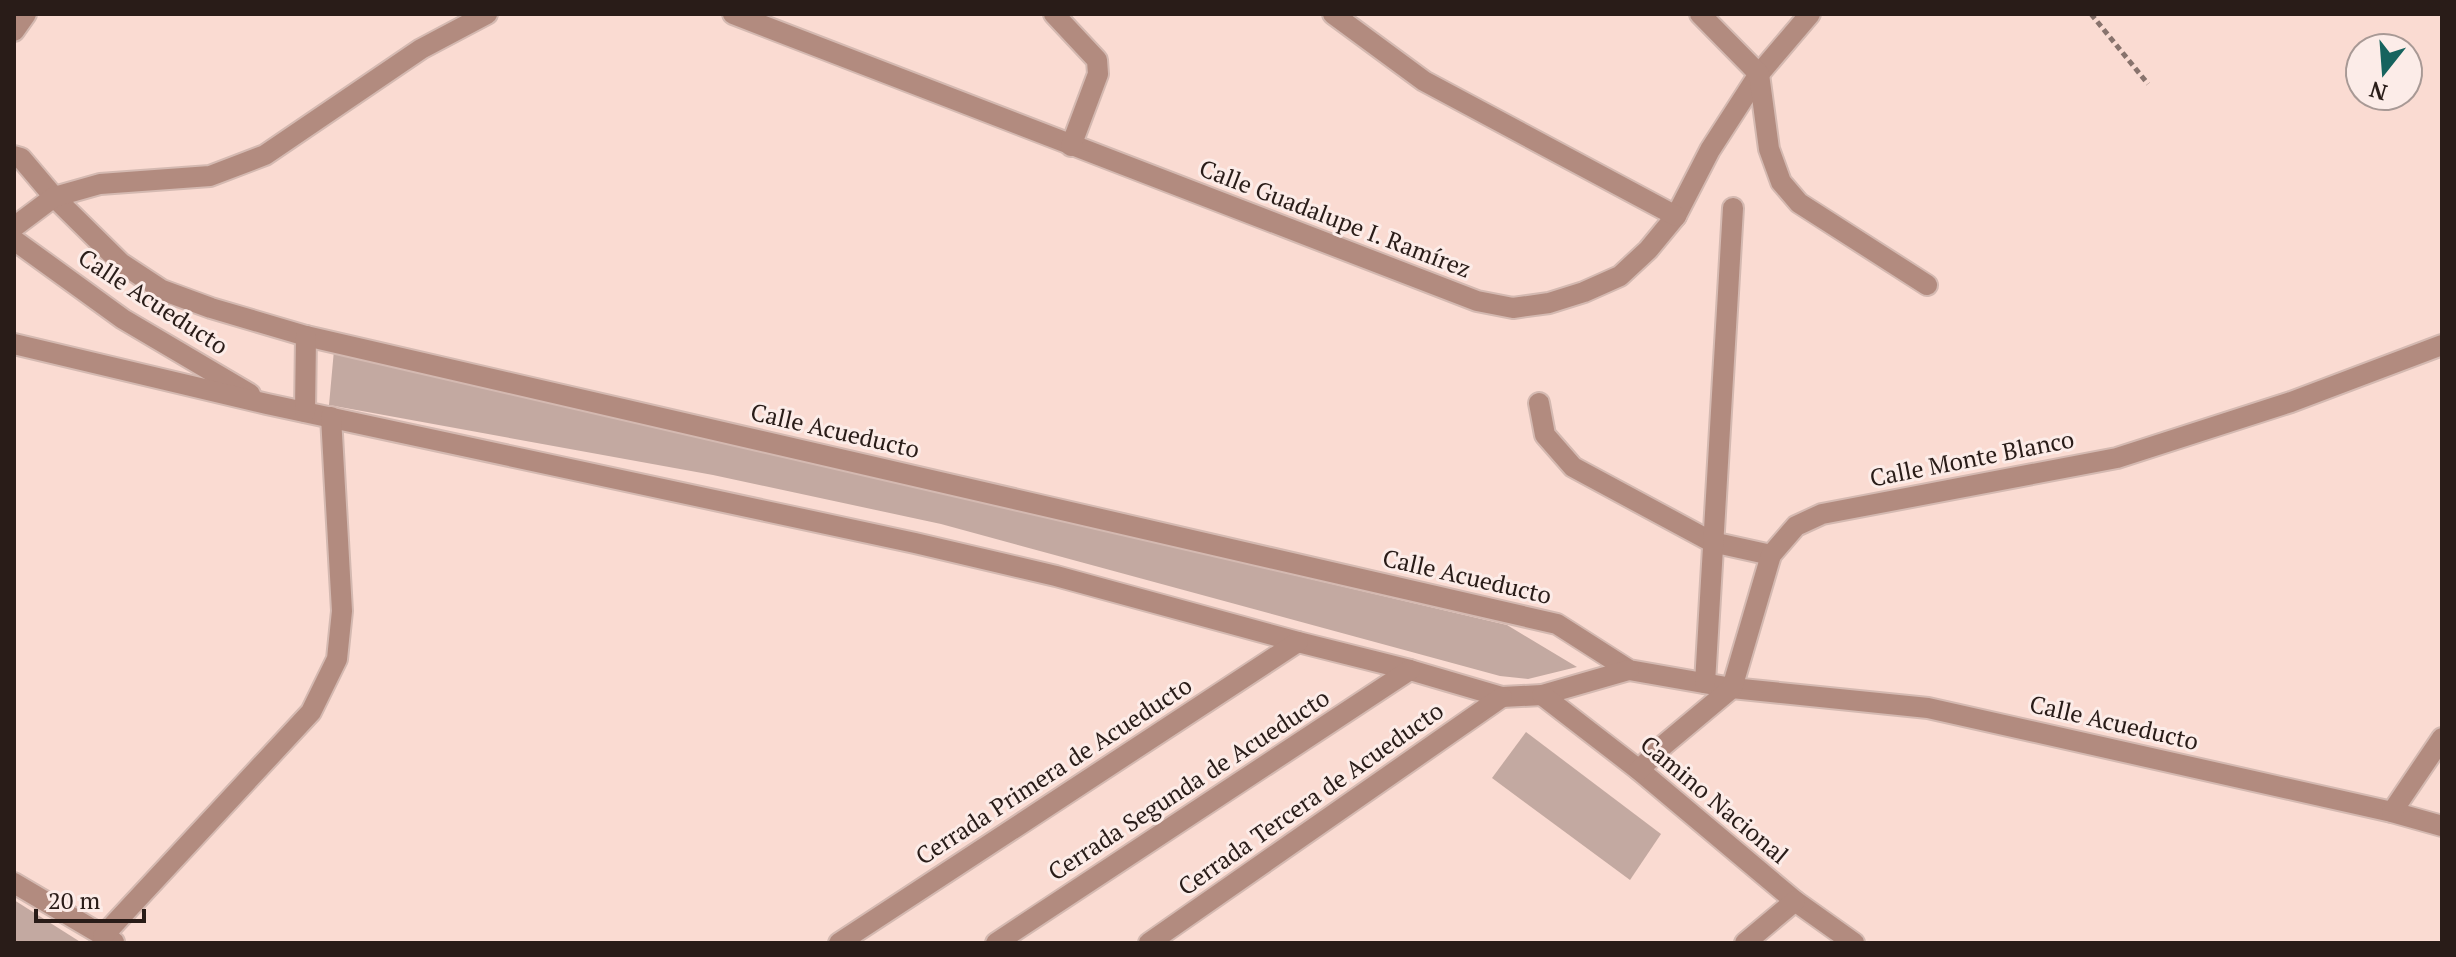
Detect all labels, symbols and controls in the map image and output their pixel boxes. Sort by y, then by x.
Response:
north arrow [2344,32,2424,112]
text: N [2365,75,2390,108]
street label: Calle Guadalupe I. Ramírez [1195,151,1476,285]
street label: Calle Acueducto [73,241,235,362]
street label: Calle Acueducto [748,395,923,465]
street label: Calle Monte Blanco [1867,423,2077,494]
street label: Calle Acueducto [1380,541,1555,611]
street label: Cerrada Primera de Acueducto [909,669,1198,872]
street label: Cerrada Segunda de Acueducto [1042,681,1335,887]
street label: Calle Acueducto [2027,687,2202,757]
street label: Cerrada Tercera de Acueducto [1171,694,1450,902]
street label: Camino Nacional [1634,728,1795,871]
scale bar [36,873,144,923]
text: 20 m [48,884,100,916]

